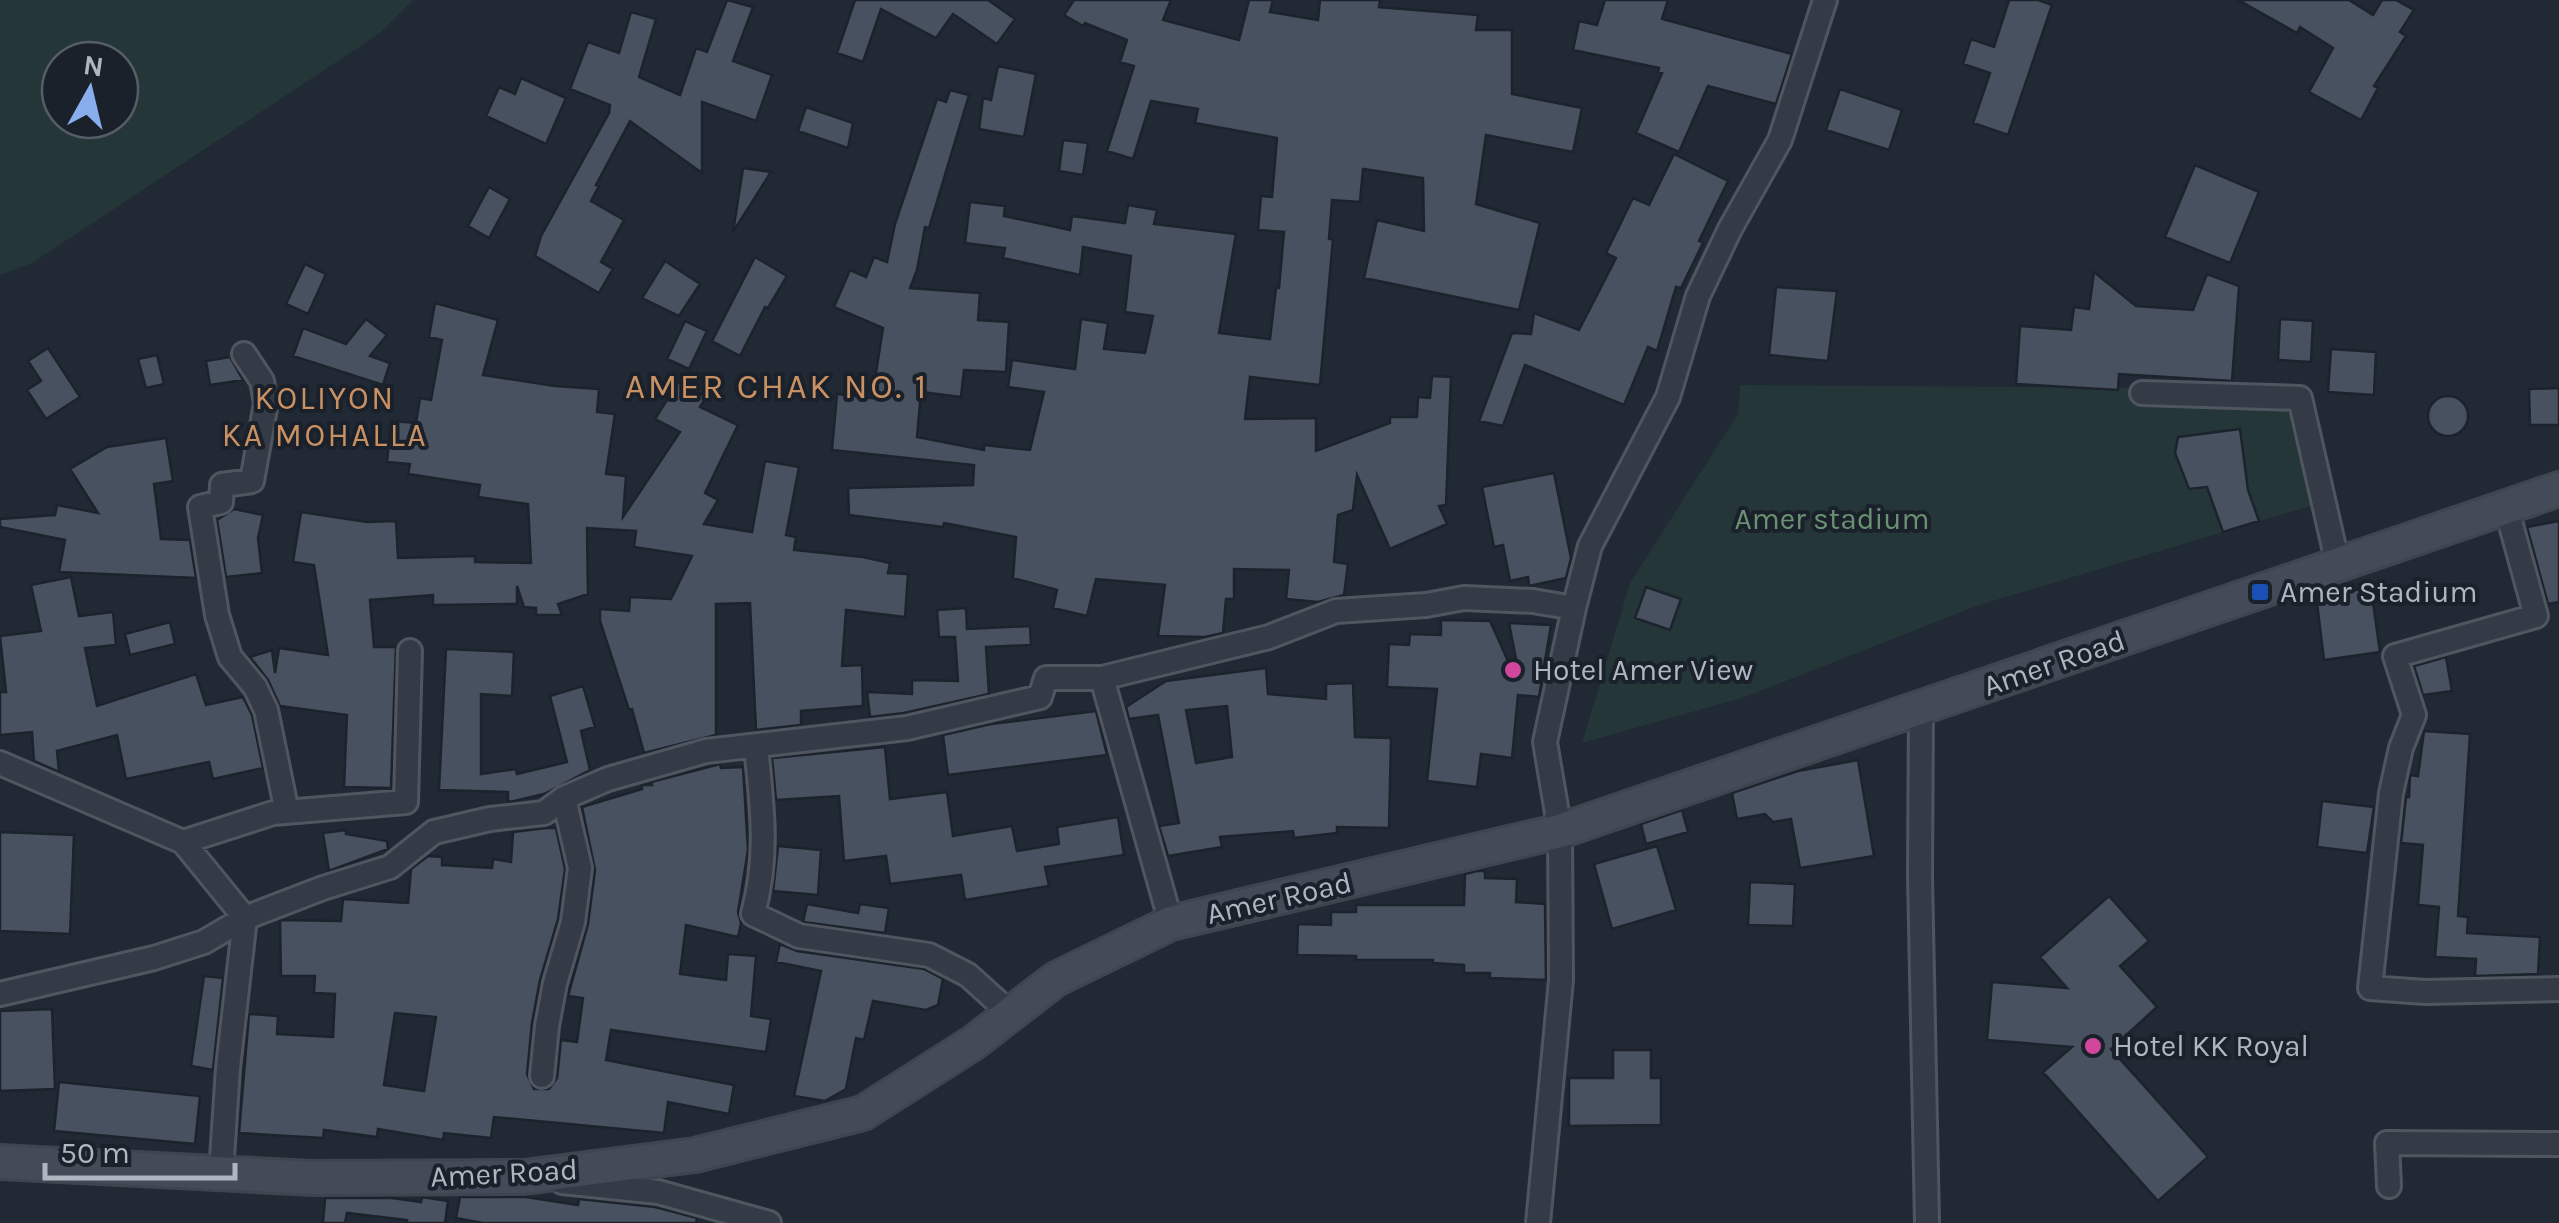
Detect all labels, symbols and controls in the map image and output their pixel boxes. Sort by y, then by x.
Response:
north arrow [40,40,140,140]
text: N [81,48,106,83]
district label: AMER CHAK NO. 1 [625,366,929,407]
district label: KOLIYON KA MOHALLA [222,380,428,454]
park label: Amer stadium [1734,501,1930,537]
place label: Amer Stadium [2280,574,2478,610]
marker: Amer Stadium [2249,581,2271,603]
street label: Amer Road [1978,622,2130,704]
place label: Hotel Amer View [1533,652,1754,688]
marker: Hotel Amer View [1502,659,1524,681]
street label: Amer Road [1203,864,1355,932]
place label: Hotel KK Royal [2113,1028,2309,1064]
marker: Hotel KK Royal [2082,1035,2104,1057]
scale bar [45,1118,235,1180]
text: 50 m [60,1135,130,1171]
street label: Amer Road [429,1151,579,1195]

